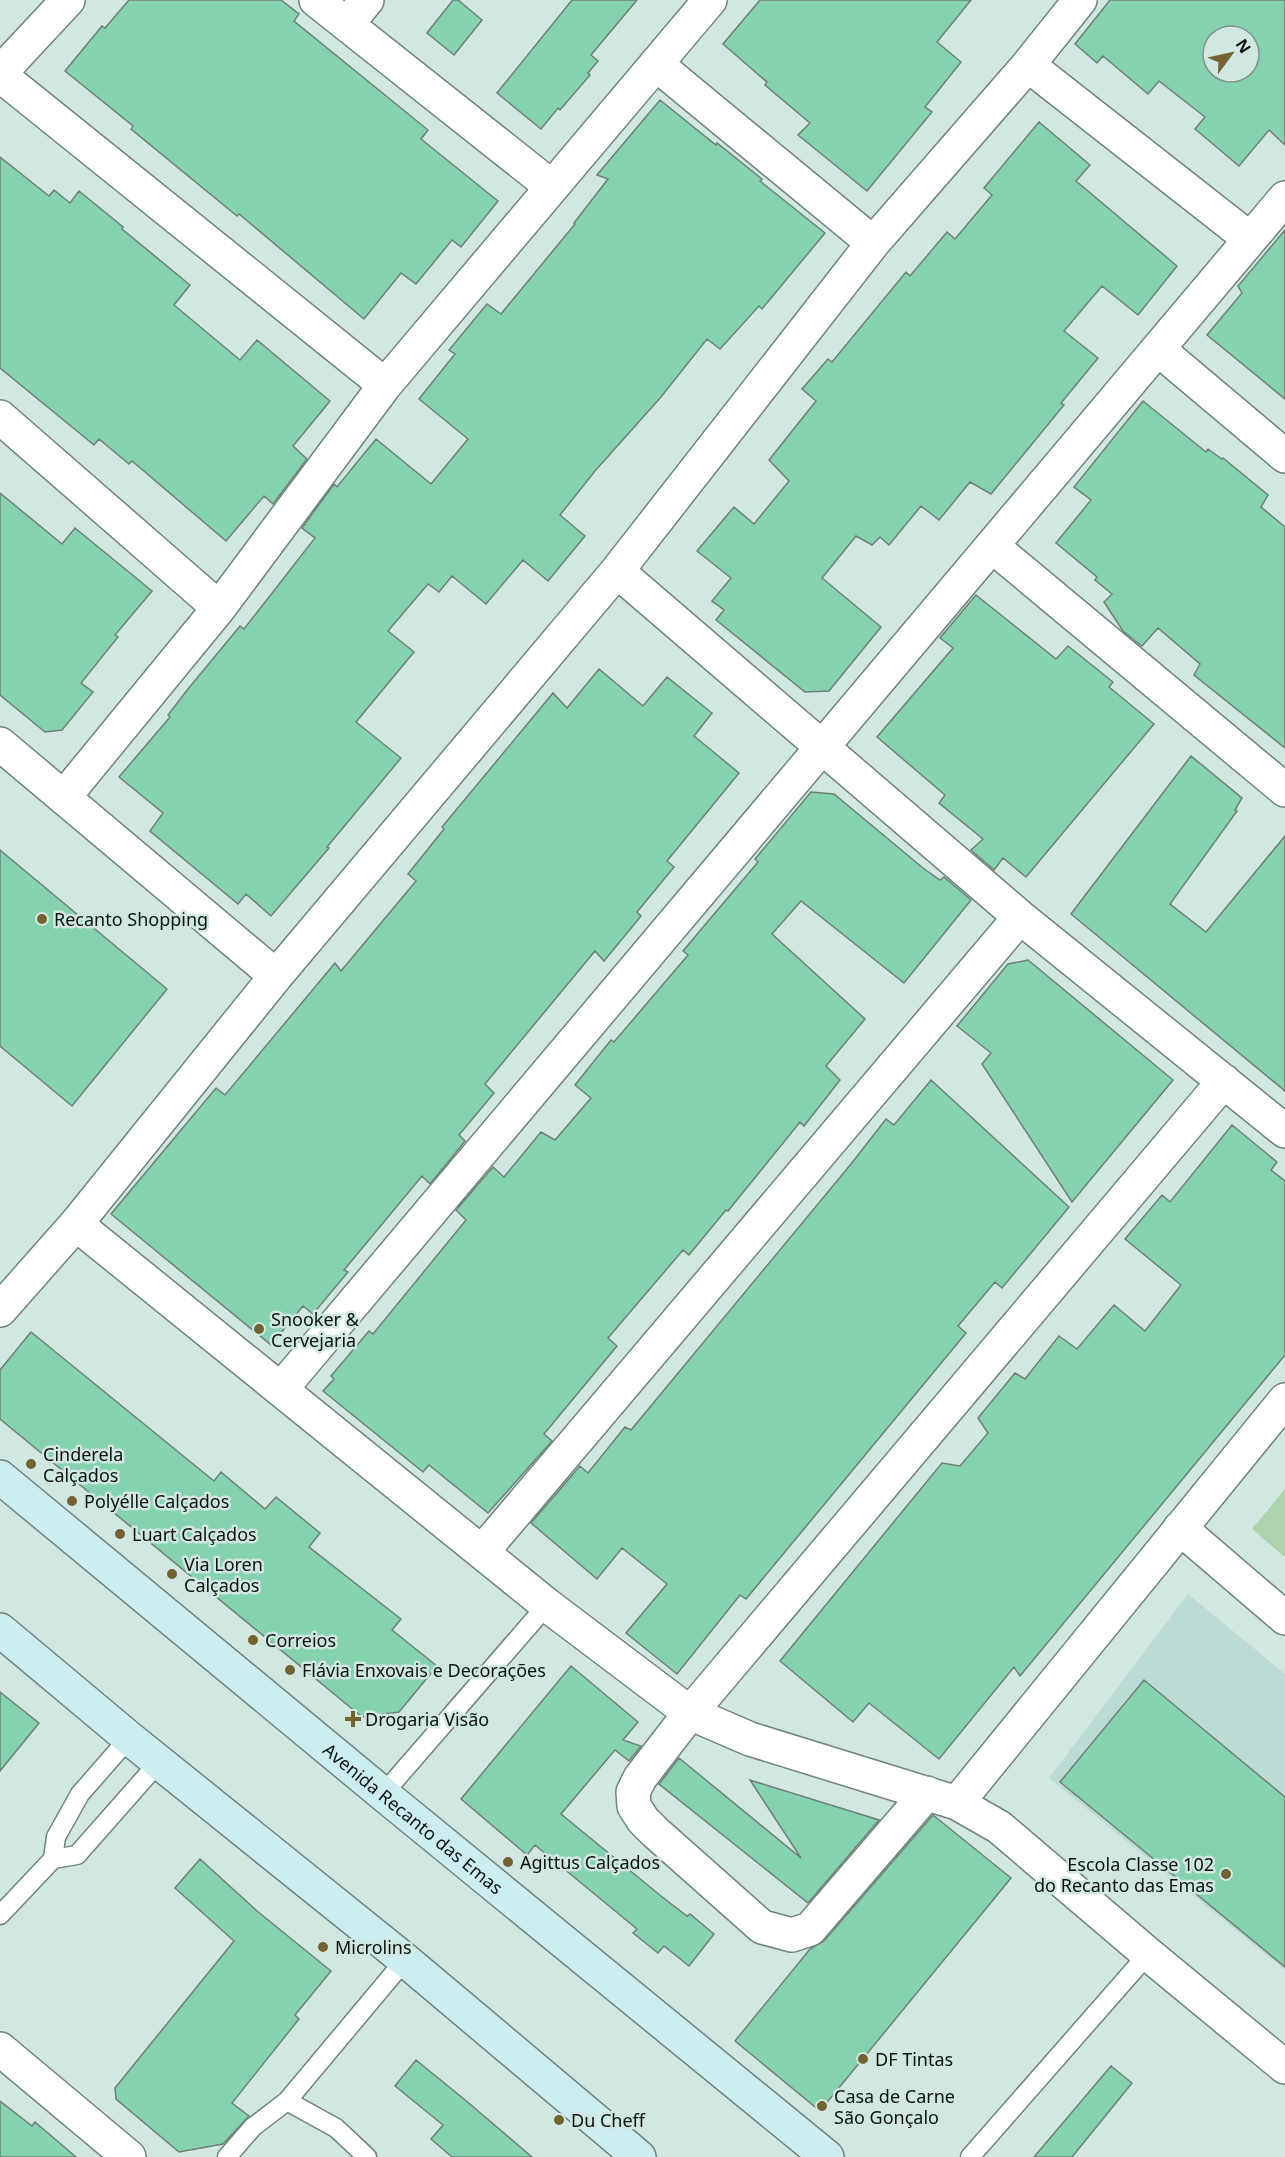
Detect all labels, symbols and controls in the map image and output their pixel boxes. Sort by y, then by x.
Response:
north arrow [1201,24,1261,84]
text: N [1231,34,1256,57]
place label: Recanto Shopping [54,907,208,931]
marker: Recanto Shopping [35,912,49,926]
place label: Snooker & Cervejaria [271,1307,360,1352]
marker: Snooker & Cervejaria [252,1322,266,1336]
place label: Cinderela Calçados [43,1442,123,1487]
marker: Cinderela Calçados [24,1457,38,1471]
place label: Polyélle Calçados [84,1489,229,1513]
marker: Polyélle Calçados [65,1494,79,1508]
place label: Luart Calçados [132,1522,257,1546]
marker: Luart Calçados [113,1527,127,1541]
place label: Via Loren Calçados [184,1552,263,1597]
marker: Via Loren Calçados [165,1567,179,1581]
place label: Correios [265,1628,336,1652]
marker: Correios [246,1633,260,1647]
place label: Flávia Enxovais e Decorações [302,1658,546,1682]
marker: Flávia Enxovais e Decorações [283,1663,297,1677]
place label: Drogaria Visão [365,1707,489,1731]
marker: Drogaria Visão [346,1712,360,1726]
street label: Avenida Recanto das Emas [318,1737,508,1899]
place label: Agittus Calçados [520,1850,660,1874]
place label: Escola Classe 102 do Recanto das Emas [1034,1852,1214,1897]
marker: Agittus Calçados [501,1855,515,1869]
marker: Escola Classe 102 do Recanto das Emas [1219,1867,1233,1881]
place label: Microlins [335,1935,412,1959]
marker: Microlins [316,1940,330,1954]
place label: DF Tintas [875,2047,953,2071]
marker: DF Tintas [856,2052,870,2066]
place label: Casa de Carne São Gonçalo [834,2084,955,2129]
marker: Casa de Carne São Gonçalo [815,2099,829,2113]
place label: Du Cheff [571,2108,647,2132]
marker: Du Cheff [552,2113,566,2127]

